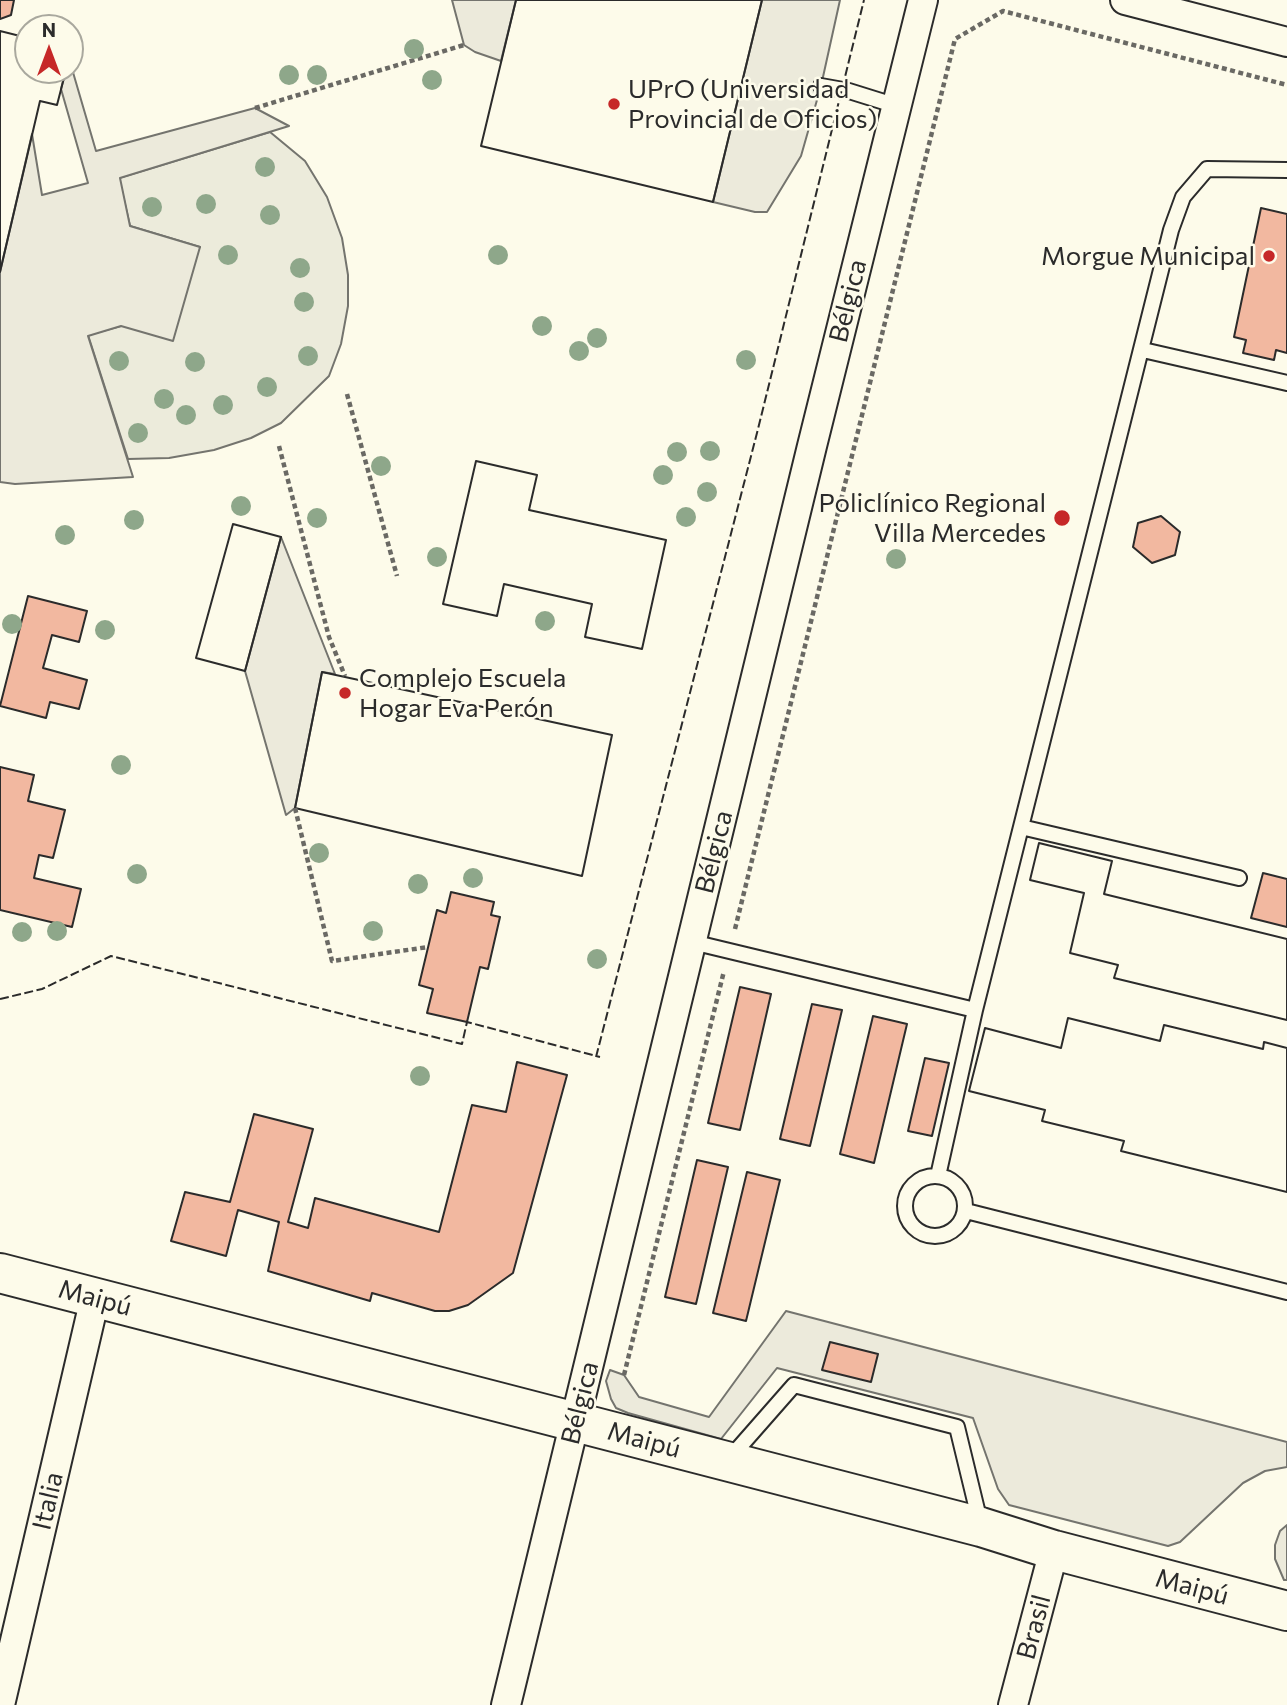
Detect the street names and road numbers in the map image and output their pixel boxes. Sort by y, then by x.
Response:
street label: Bélgica [823,256,873,346]
street label: Bélgica [689,807,739,897]
street label: Maipú [55,1273,135,1323]
street label: Bélgica [555,1358,605,1448]
street label: Maipú [604,1415,684,1465]
street label: Italia [26,1469,70,1533]
street label: Maipú [1152,1562,1232,1612]
street label: Brasil [1010,1591,1058,1663]

